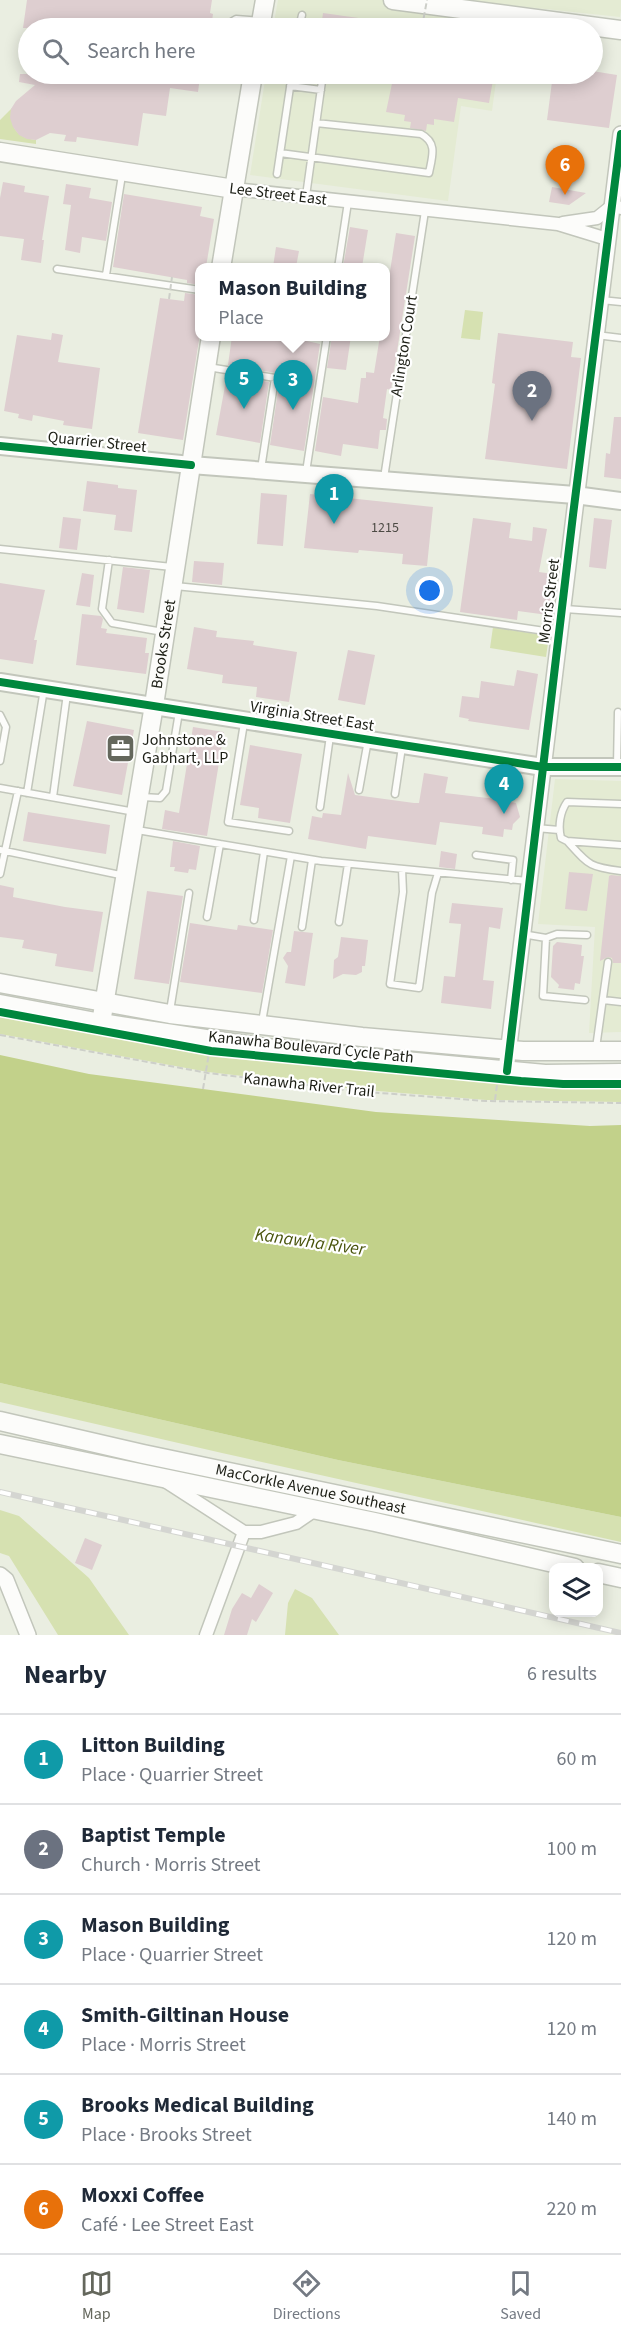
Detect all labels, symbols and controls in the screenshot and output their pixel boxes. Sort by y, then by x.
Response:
search box [18,18,603,84]
icon: search [39,35,72,68]
text: Search here [87,35,195,67]
pin: 6 [546,146,584,195]
street label: Lee Street East [228,177,329,211]
popup [195,263,390,341]
text: Mason Building [218,272,367,304]
street label: Arlington Court [385,293,423,398]
text: Place [218,304,263,332]
pin: 5 [224,360,264,409]
pin: 3 [274,360,312,410]
pin: 2 [512,372,552,421]
street label: Quarrier Street [47,426,148,458]
pin: 1 [314,474,354,524]
house number: 1215 [371,518,399,538]
street label: Morris Street [533,557,565,645]
your location [415,576,444,605]
street label: Brooks Street [146,597,181,690]
street label: Virginia Street East [249,695,376,737]
place label: Johnstone & Gabhart, LLP [142,729,228,769]
office icon: Johnstone & Gabhart, LLP [105,733,137,765]
pin: 4 [484,764,524,814]
street label: Kanawha Boulevard Cycle Path [207,1025,415,1069]
street label: Kanawha River Trail [242,1067,376,1103]
water label: Kanawha River [253,1222,368,1262]
street label: MacCorkle Avenue Southeast [214,1458,408,1520]
map controls [549,1563,603,1617]
button: layers [549,1563,603,1617]
text: Nearby [24,1656,107,1693]
text: 6 results [527,1660,597,1688]
text: Litton Building [81,1729,225,1761]
text: 1 [38,1745,49,1773]
text: 60 m [557,1745,597,1773]
text: Place · Quarrier Street [81,1761,263,1789]
text: Baptist Temple [81,1819,226,1851]
text: 2 [38,1835,49,1863]
text: 100 m [547,1835,597,1863]
text: Church · Morris Street [81,1851,261,1879]
text: Mason Building [81,1909,229,1941]
text: 3 [38,1925,49,1953]
text: 120 m [547,1925,597,1953]
text: Place · Quarrier Street [81,1941,263,1969]
text: Smith-Giltinan House [81,1999,289,2031]
text: 4 [38,2015,49,2043]
text: 120 m [547,2015,597,2043]
text: Place · Morris Street [81,2031,246,2059]
text: Brooks Medical Building [81,2089,314,2121]
text: 5 [38,2105,49,2133]
text: 140 m [547,2105,597,2133]
text: Place · Brooks Street [81,2121,252,2149]
text: Moxxi Coffee [81,2179,204,2211]
text: 6 [38,2195,49,2223]
text: 220 m [547,2195,597,2223]
text: Café · Lee Street East [81,2211,254,2239]
tab: Map [80,2267,113,2325]
tab: Directions [273,2267,340,2325]
tab: Saved [500,2267,541,2325]

